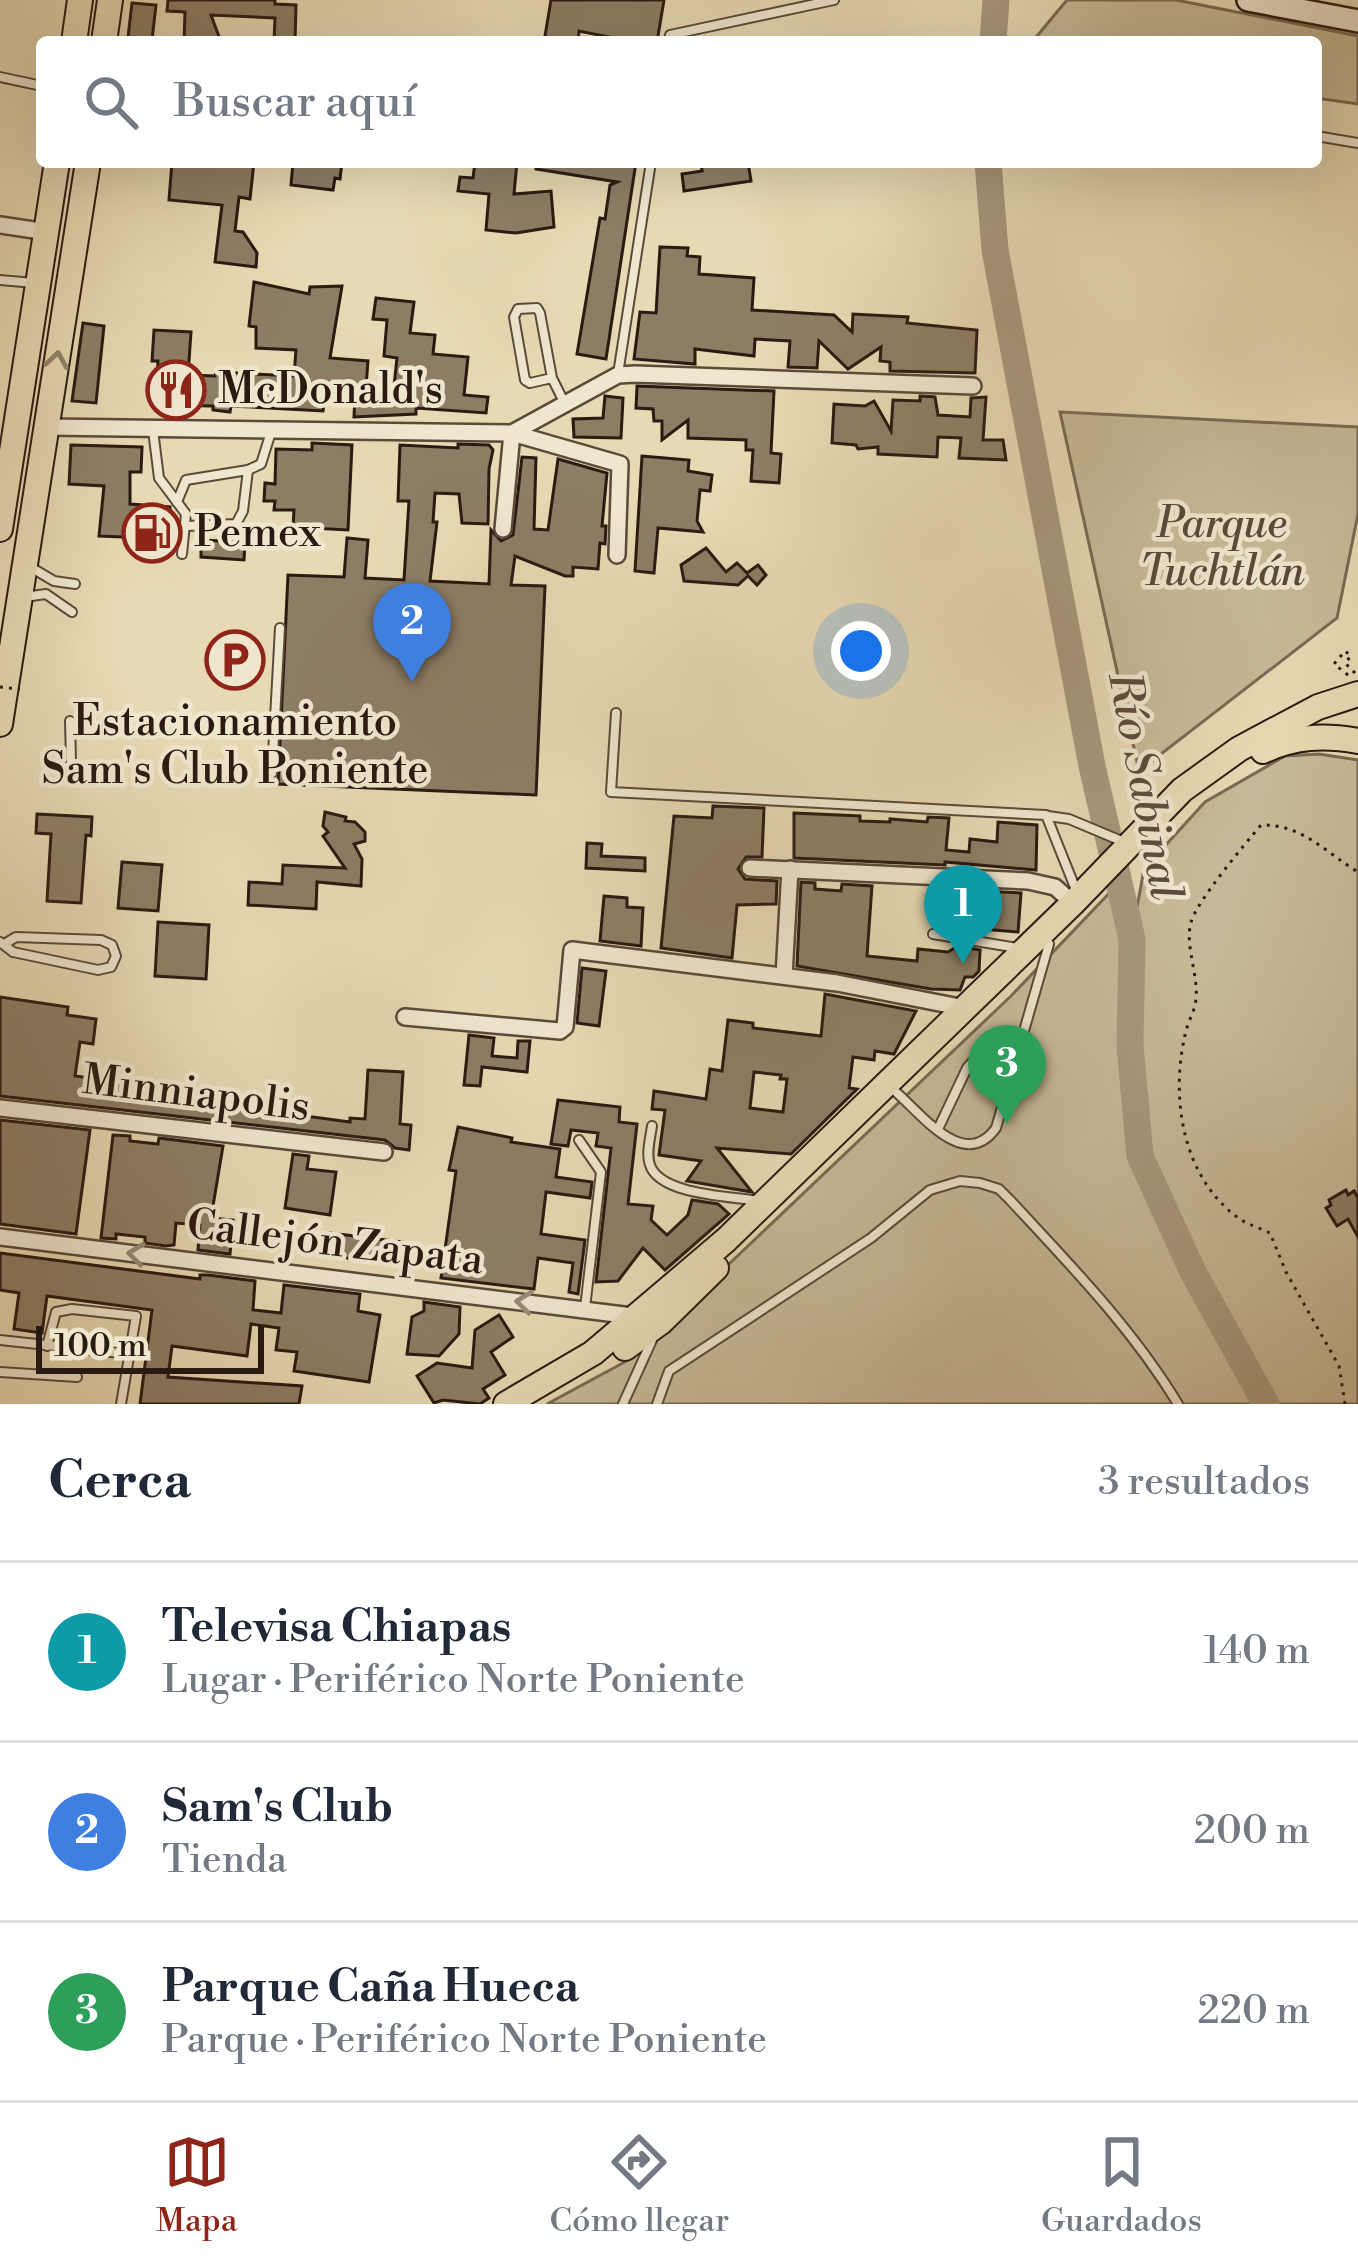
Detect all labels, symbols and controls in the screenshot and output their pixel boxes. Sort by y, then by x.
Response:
search box [36,36,1322,168]
icon: search [78,69,144,135]
text: Buscar aquí [174,74,416,131]
one-way arrow [43,350,69,370]
restaurant icon: McDonald's [145,359,207,421]
place label: McDonald's [218,364,443,417]
park label: Parque Tuchtlán [1139,498,1305,599]
fuel station icon: Pemex [121,502,183,564]
place label: Pemex [194,507,321,560]
pin: 2 [373,583,451,682]
your location [831,621,891,681]
parking icon: Estacionamiento Sam's Club Poniente [204,629,266,691]
water label: Río Sabinal [1094,666,1194,905]
place label: Estacionamiento Sam's Club Poniente [42,696,428,797]
pin: 1 [924,865,1002,964]
pin: 3 [968,1025,1046,1124]
street label: Minniapolis [79,1054,313,1134]
street label: Callejón Zapata [184,1199,487,1289]
one-way arrow [127,1242,146,1268]
one-way arrow [514,1290,533,1316]
scale bar [36,1320,264,1373]
text: 100 m [54,1326,147,1367]
text: Cerca [48,1450,191,1514]
text: 3 resultados [1098,1458,1310,1507]
text: Televisa Chiapas [162,1599,511,1656]
text: 1 [78,1627,96,1676]
text: 140 m [1203,1627,1310,1676]
text: Lugar · Periférico Norte Poniente [162,1656,745,1705]
text: Sam's Club [162,1779,393,1836]
text: 2 [75,1807,99,1856]
text: 200 m [1194,1807,1310,1856]
text: Tienda [162,1836,287,1885]
text: Parque Caña Hueca [162,1959,579,2016]
text: 3 [75,1987,99,2036]
text: 220 m [1197,1987,1310,2036]
text: Parque · Periférico Norte Poniente [162,2016,767,2065]
tab: Mapa [156,2129,238,2242]
tab: Cómo llegar [549,2129,729,2242]
tab: Guardados [1041,2129,1202,2242]

